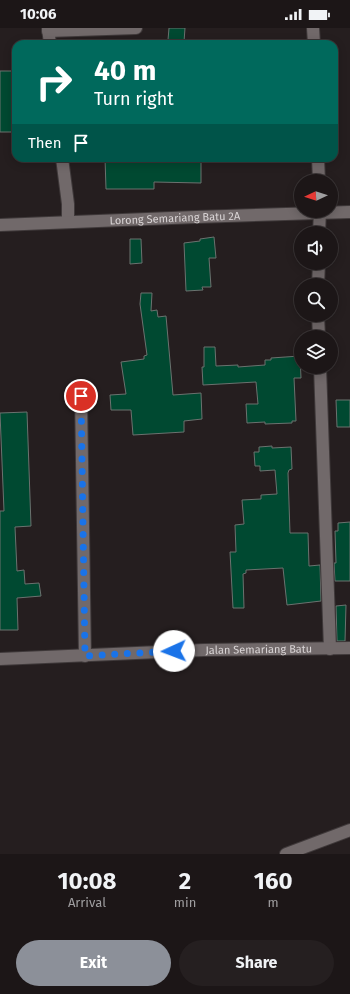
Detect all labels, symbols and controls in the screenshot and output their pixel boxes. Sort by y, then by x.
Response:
text: 10:06 [20,5,57,23]
text: 40 m [94,54,157,87]
icon: right [28,56,80,108]
text: Turn right [94,88,174,110]
icon: arrive [70,132,92,154]
text: Then [28,134,62,152]
north arrow [294,174,338,218]
map controls [294,174,338,374]
street label: Lorong Semariang Batu 2A [109,210,241,228]
button: sound [294,226,338,270]
button: search [294,278,338,322]
button: layers [294,330,338,374]
pin [64,379,98,413]
icon: arrive [70,385,92,407]
position arrow [153,630,195,672]
street label: Jalan Semariang Batu [205,643,312,657]
text: 10:08 [57,867,116,895]
text: 2 [179,867,191,895]
text: 160 [254,867,292,895]
text: Arrival [68,895,106,910]
text: min [174,895,196,910]
text: m [268,895,279,910]
button: Exit [16,940,171,986]
button: Share [179,940,334,986]

